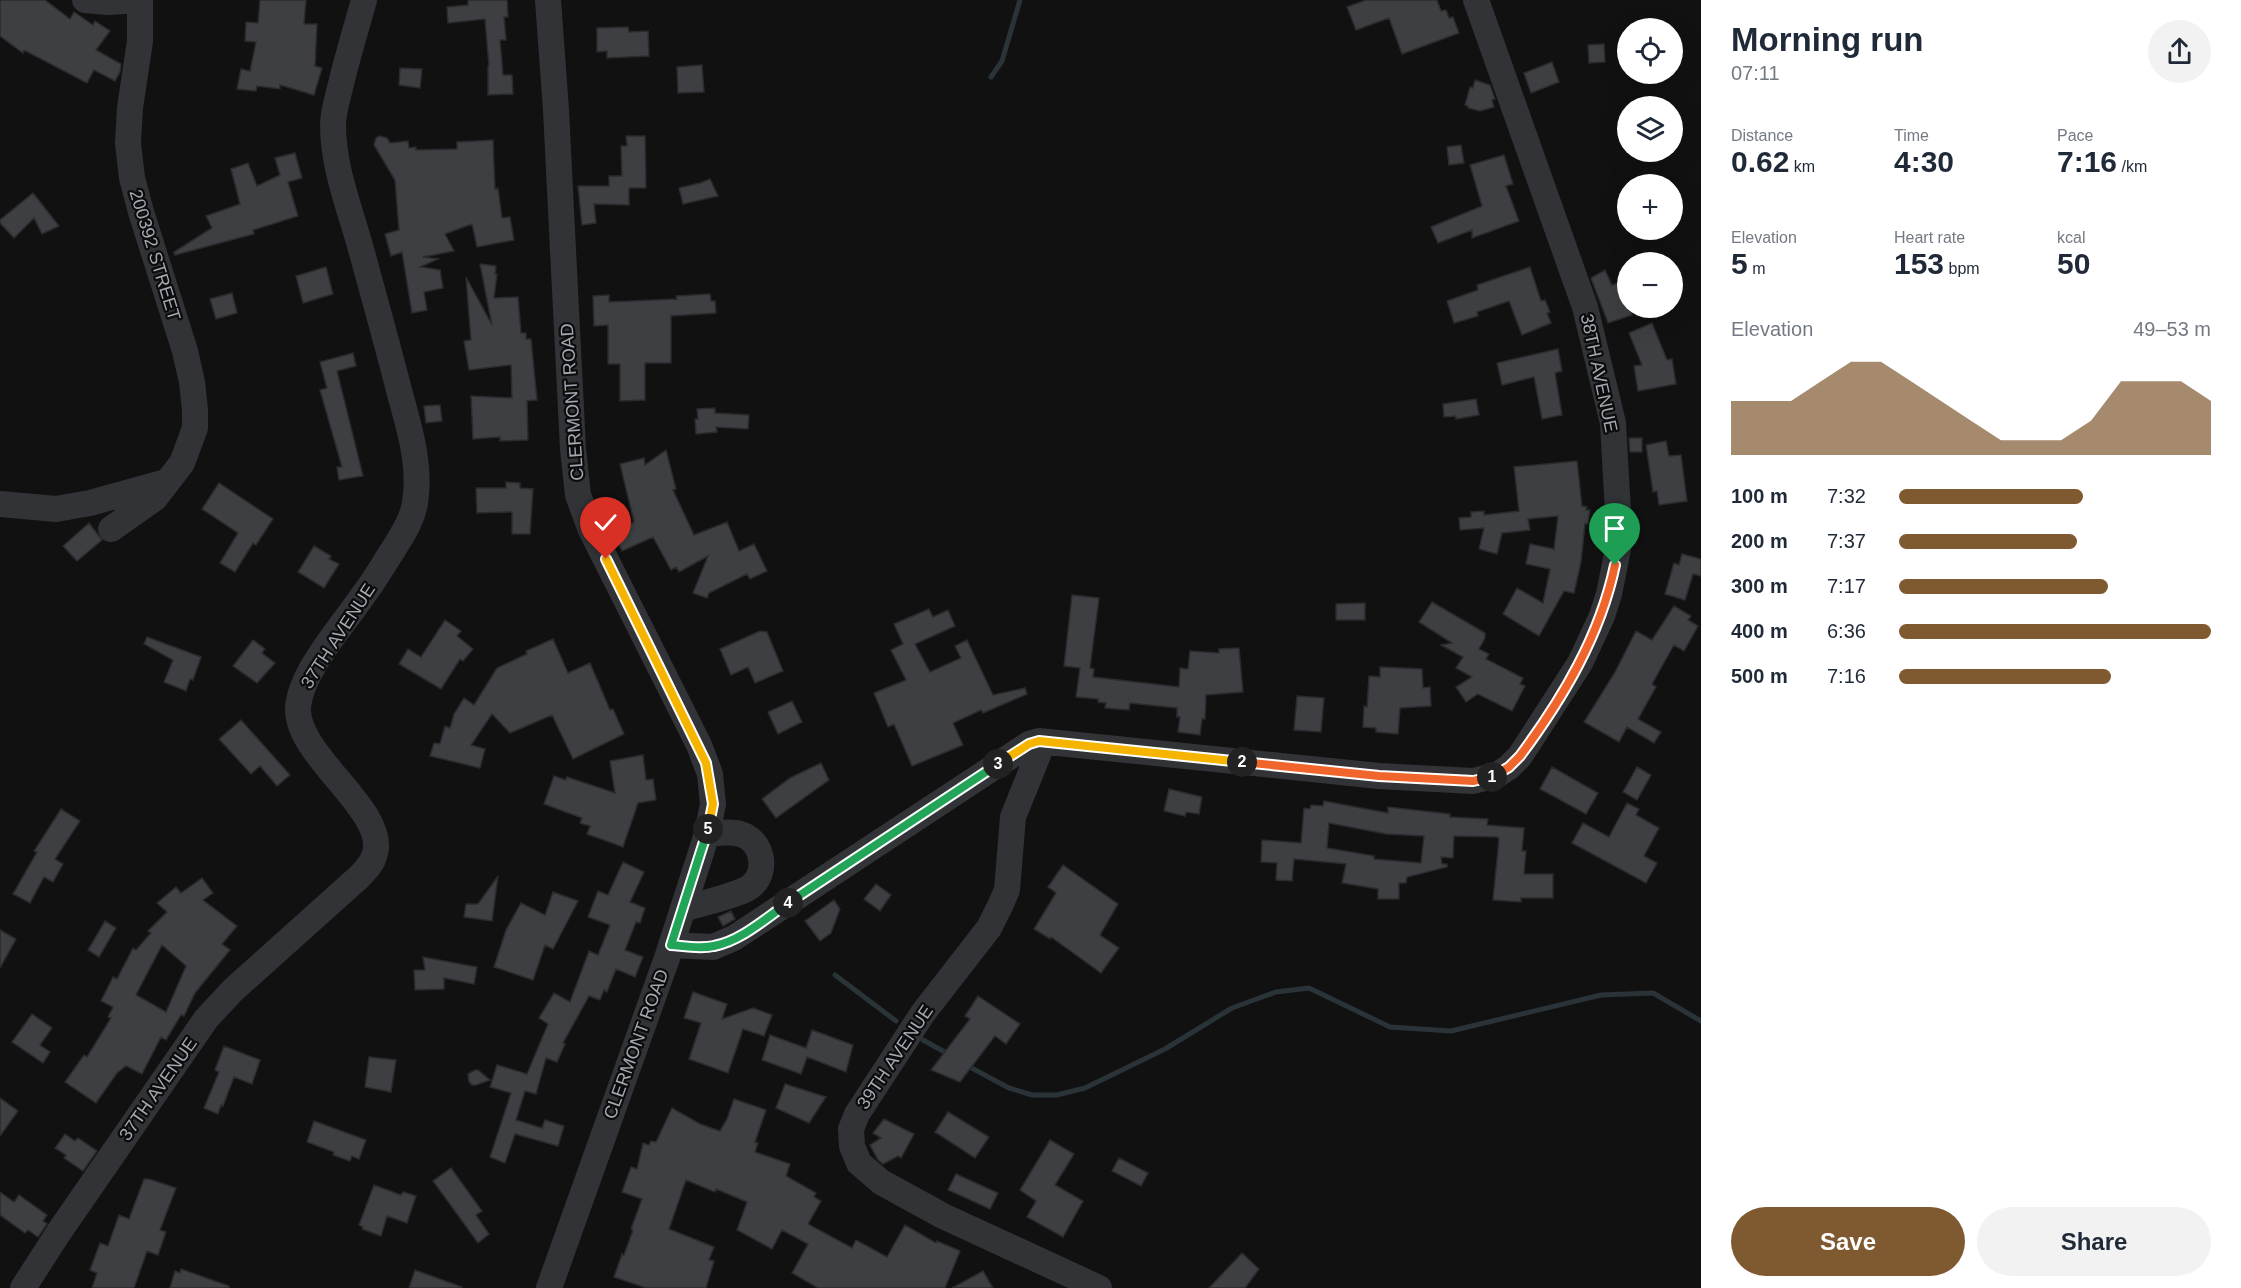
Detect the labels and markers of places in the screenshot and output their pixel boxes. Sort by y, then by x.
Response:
pin [580,497,631,559]
pin [1589,503,1640,565]
pin: 2 [1227,747,1257,777]
pin: 3 [983,749,1013,779]
pin: 1 [1477,762,1507,792]
pin: 5 [693,814,723,844]
pin: 4 [773,888,803,918]

